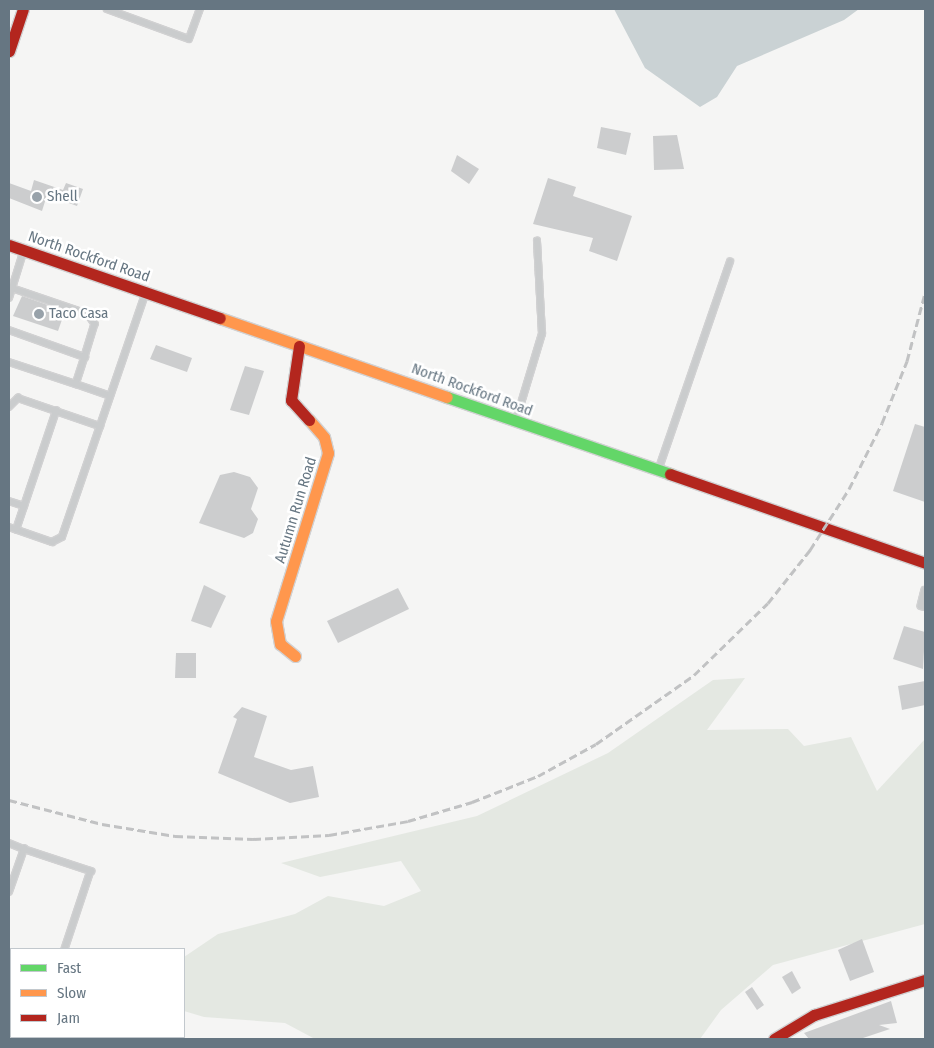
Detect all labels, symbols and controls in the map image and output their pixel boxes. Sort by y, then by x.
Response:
place label: Shell [47,188,78,206]
marker: Shell [31,191,43,203]
street label: North Rockford Road [26,228,152,286]
place label: Taco Casa [49,305,108,323]
marker: Taco Casa [33,308,45,320]
street label: North Rockford Road [409,360,535,420]
street label: Autumn Run Road [271,455,321,565]
legend [10,948,185,1038]
text: Fast [57,959,81,977]
text: Slow [57,984,86,1002]
text: Jam [57,1009,80,1027]

